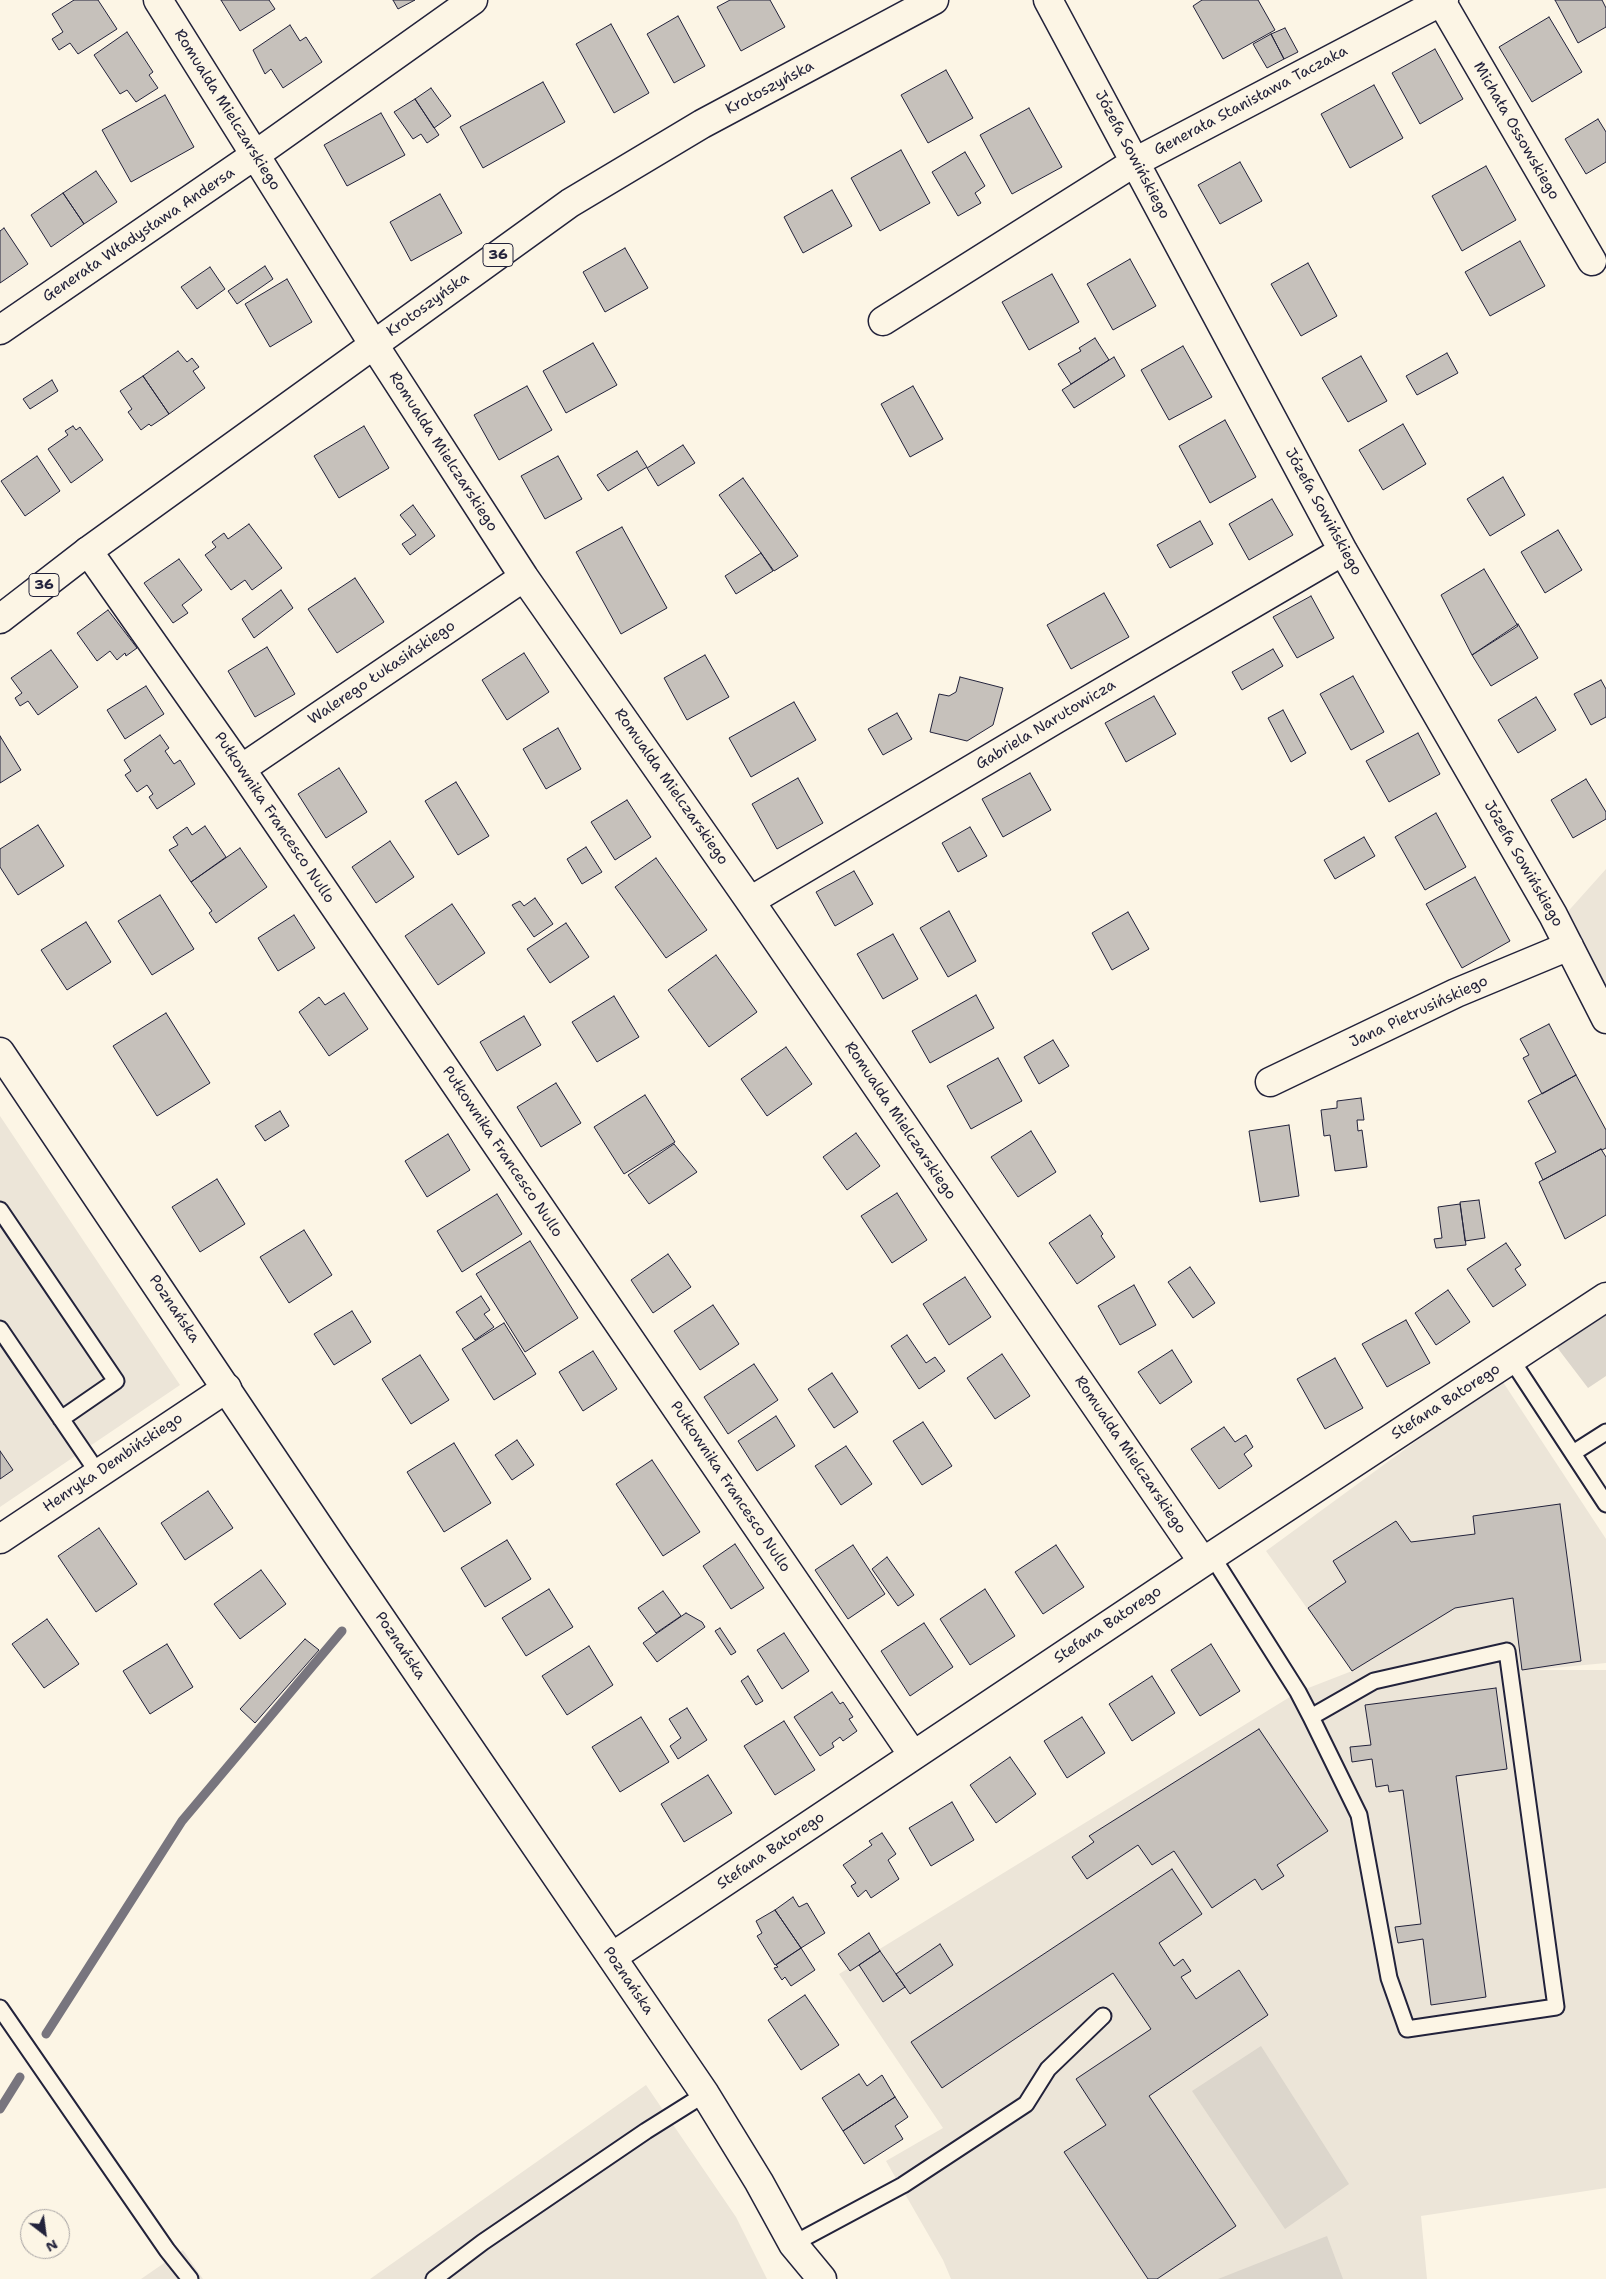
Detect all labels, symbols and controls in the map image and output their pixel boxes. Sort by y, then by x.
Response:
street label: Romualda Mielczarskiego [170,26,284,194]
street label: Generała Stanisława Taczaka [1151,42,1351,160]
street label: Krotoszyńska [723,57,817,119]
street label: Michała Ossowskiego [1469,59,1563,203]
street label: Józefa Sowińskiego [1091,88,1173,222]
street label: Generała Władysława Andersa [40,164,238,306]
road number: 36 [483,244,513,266]
street label: Krotoszyńska [383,269,473,341]
street label: Romualda Mielczarskiego [385,369,501,535]
street label: Józefa Sowińskiego [1281,445,1365,579]
road number: 36 [29,574,59,596]
street label: Walerego Łukasińskiego [305,617,459,729]
street label: Gabriela Narutowicza [973,676,1119,774]
street label: Romualda Mielczarskiego [610,705,732,869]
street label: Pułkownika Francesco Nullo [210,729,338,907]
street label: Józefa Sowińskiego [1480,798,1566,930]
street label: Jana Pietrusińskiego [1347,972,1491,1052]
street label: Romualda Mielczarskiego [840,1039,960,1203]
street label: Pułkownika Francesco Nullo [438,1063,566,1241]
street label: Poznańska [145,1272,203,1346]
street label: Stefana Batorego [1388,1360,1504,1444]
street label: Romualda Mielczarskiego [1070,1373,1190,1537]
street label: Pułkownika Francesco Nullo [666,1398,794,1576]
street label: Henryka Dembińskiego [40,1409,186,1517]
street label: Stefana Batorego [1051,1582,1165,1668]
street label: Poznańska [371,1609,429,1683]
street label: Stefana Batorego [714,1808,828,1894]
street label: Poznańska [599,1944,657,2018]
north arrow [20,2209,70,2259]
text: N [43,2236,61,2257]

